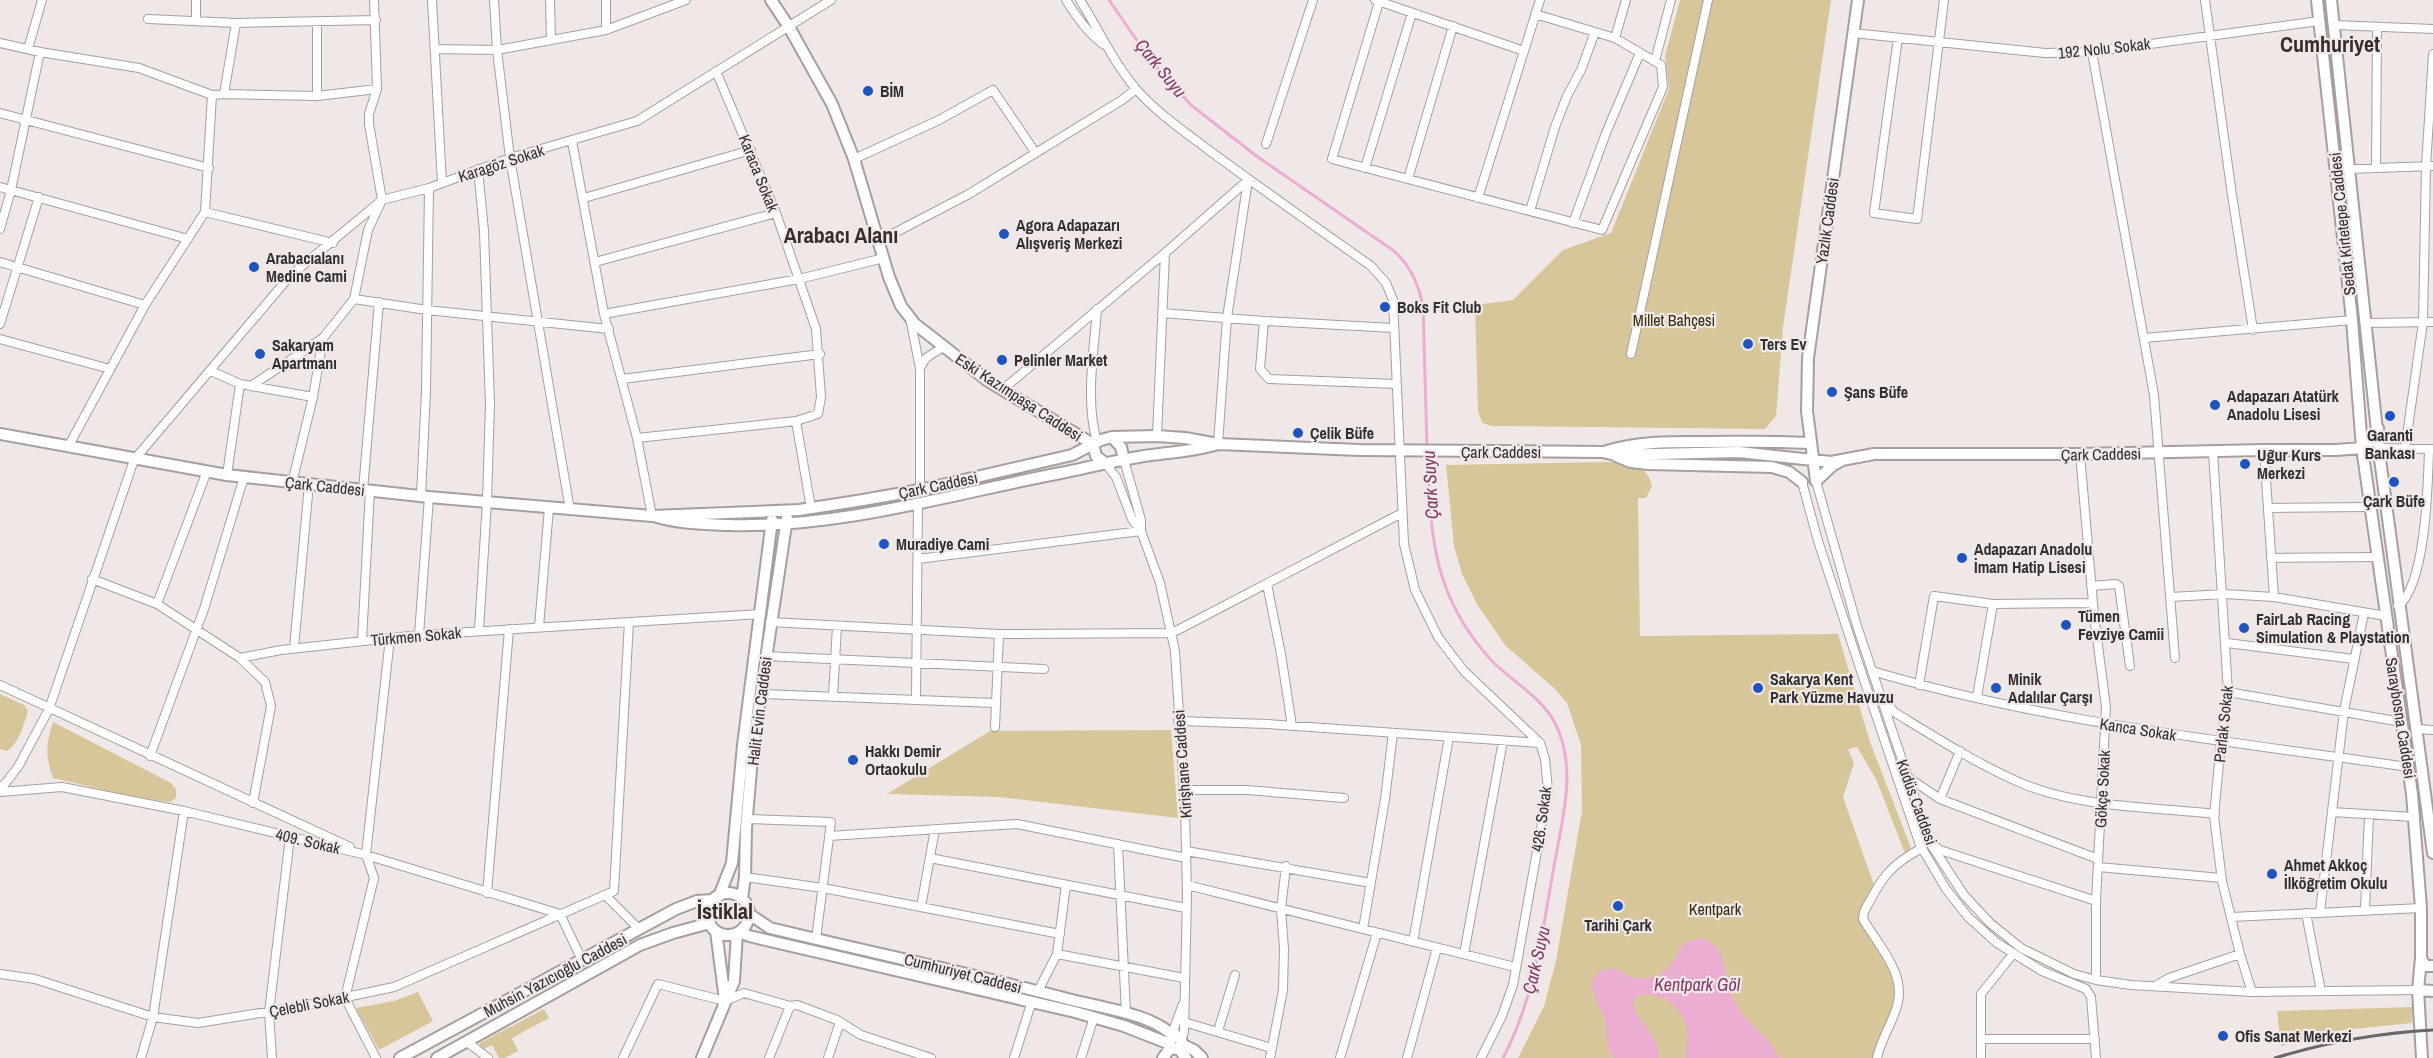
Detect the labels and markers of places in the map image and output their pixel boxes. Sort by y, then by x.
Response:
place label: BİM [880,80,904,102]
marker: BİM [861,84,875,98]
place label: Agora Adapazarı Alışveriş Merkezi [1016,214,1122,254]
marker: Agora Adapazarı Alışveriş Merkezi [997,227,1011,241]
place label: Arabacıalanı Medine Cami [266,247,347,287]
marker: Arabacıalanı Medine Cami [247,260,261,274]
place label: Boks Fit Club [1397,296,1482,318]
marker: Boks Fit Club [1378,300,1392,314]
place label: Ters Ev [1760,333,1807,355]
place label: Sakaryam Apartmanı [272,334,337,374]
marker: Ters Ev [1741,337,1755,351]
marker: Sakaryam Apartmanı [253,347,267,361]
place label: Pelinler Market [1014,349,1108,371]
marker: Pelinler Market [995,353,1009,367]
place label: Şans Büfe [1844,381,1908,403]
marker: Şans Büfe [1825,385,1839,399]
place label: Adapazarı Atatürk Anadolu Lisesi [2227,385,2339,425]
marker: Adapazarı Atatürk Anadolu Lisesi [2208,398,2222,412]
marker: Garanti Bankası [2383,409,2397,423]
place label: Çelik Büfe [1310,422,1374,444]
place label: Garanti Bankası [2365,424,2415,464]
marker: Çelik Büfe [1291,426,1305,440]
place label: Uğur Kurs Merkezi [2257,444,2321,484]
marker: Uğur Kurs Merkezi [2238,457,2252,471]
marker: Çark Büfe [2387,475,2401,489]
place label: Çark Büfe [2363,490,2425,512]
place label: Muradiye Cami [896,533,989,555]
marker: Muradiye Cami [877,537,891,551]
place label: Adapazarı Anadolu İmam Hatip Lisesi [1974,538,2092,578]
marker: Adapazarı Anadolu İmam Hatip Lisesi [1955,551,1969,565]
place label: Tümen Fevziye Camii [2078,605,2164,645]
place label: FairLab Racing Simulation & Playstation [2256,608,2410,648]
marker: Tümen Fevziye Camii [2059,618,2073,632]
marker: FairLab Racing Simulation & Playstation [2237,621,2251,635]
place label: Sakarya Kent Park Yüzme Havuzu [1770,668,1894,708]
place label: Minik Adalılar Çarşı [2008,668,2093,708]
marker: Sakarya Kent Park Yüzme Havuzu [1751,681,1765,695]
marker: Minik Adalılar Çarşı [1989,681,2003,695]
place label: Hakkı Demir Ortaokulu [865,740,942,780]
marker: Hakkı Demir Ortaokulu [846,753,860,767]
place label: Ahmet Akkoç İlköğretim Okulu [2284,854,2388,894]
marker: Ahmet Akkoç İlköğretim Okulu [2265,867,2279,881]
marker: Tarihi Çark [1611,899,1625,913]
place label: Tarihi Çark [1584,914,1652,936]
place label: Ofis Sanat Merkezi [2235,1025,2352,1047]
marker: Ofis Sanat Merkezi [2216,1029,2230,1043]

